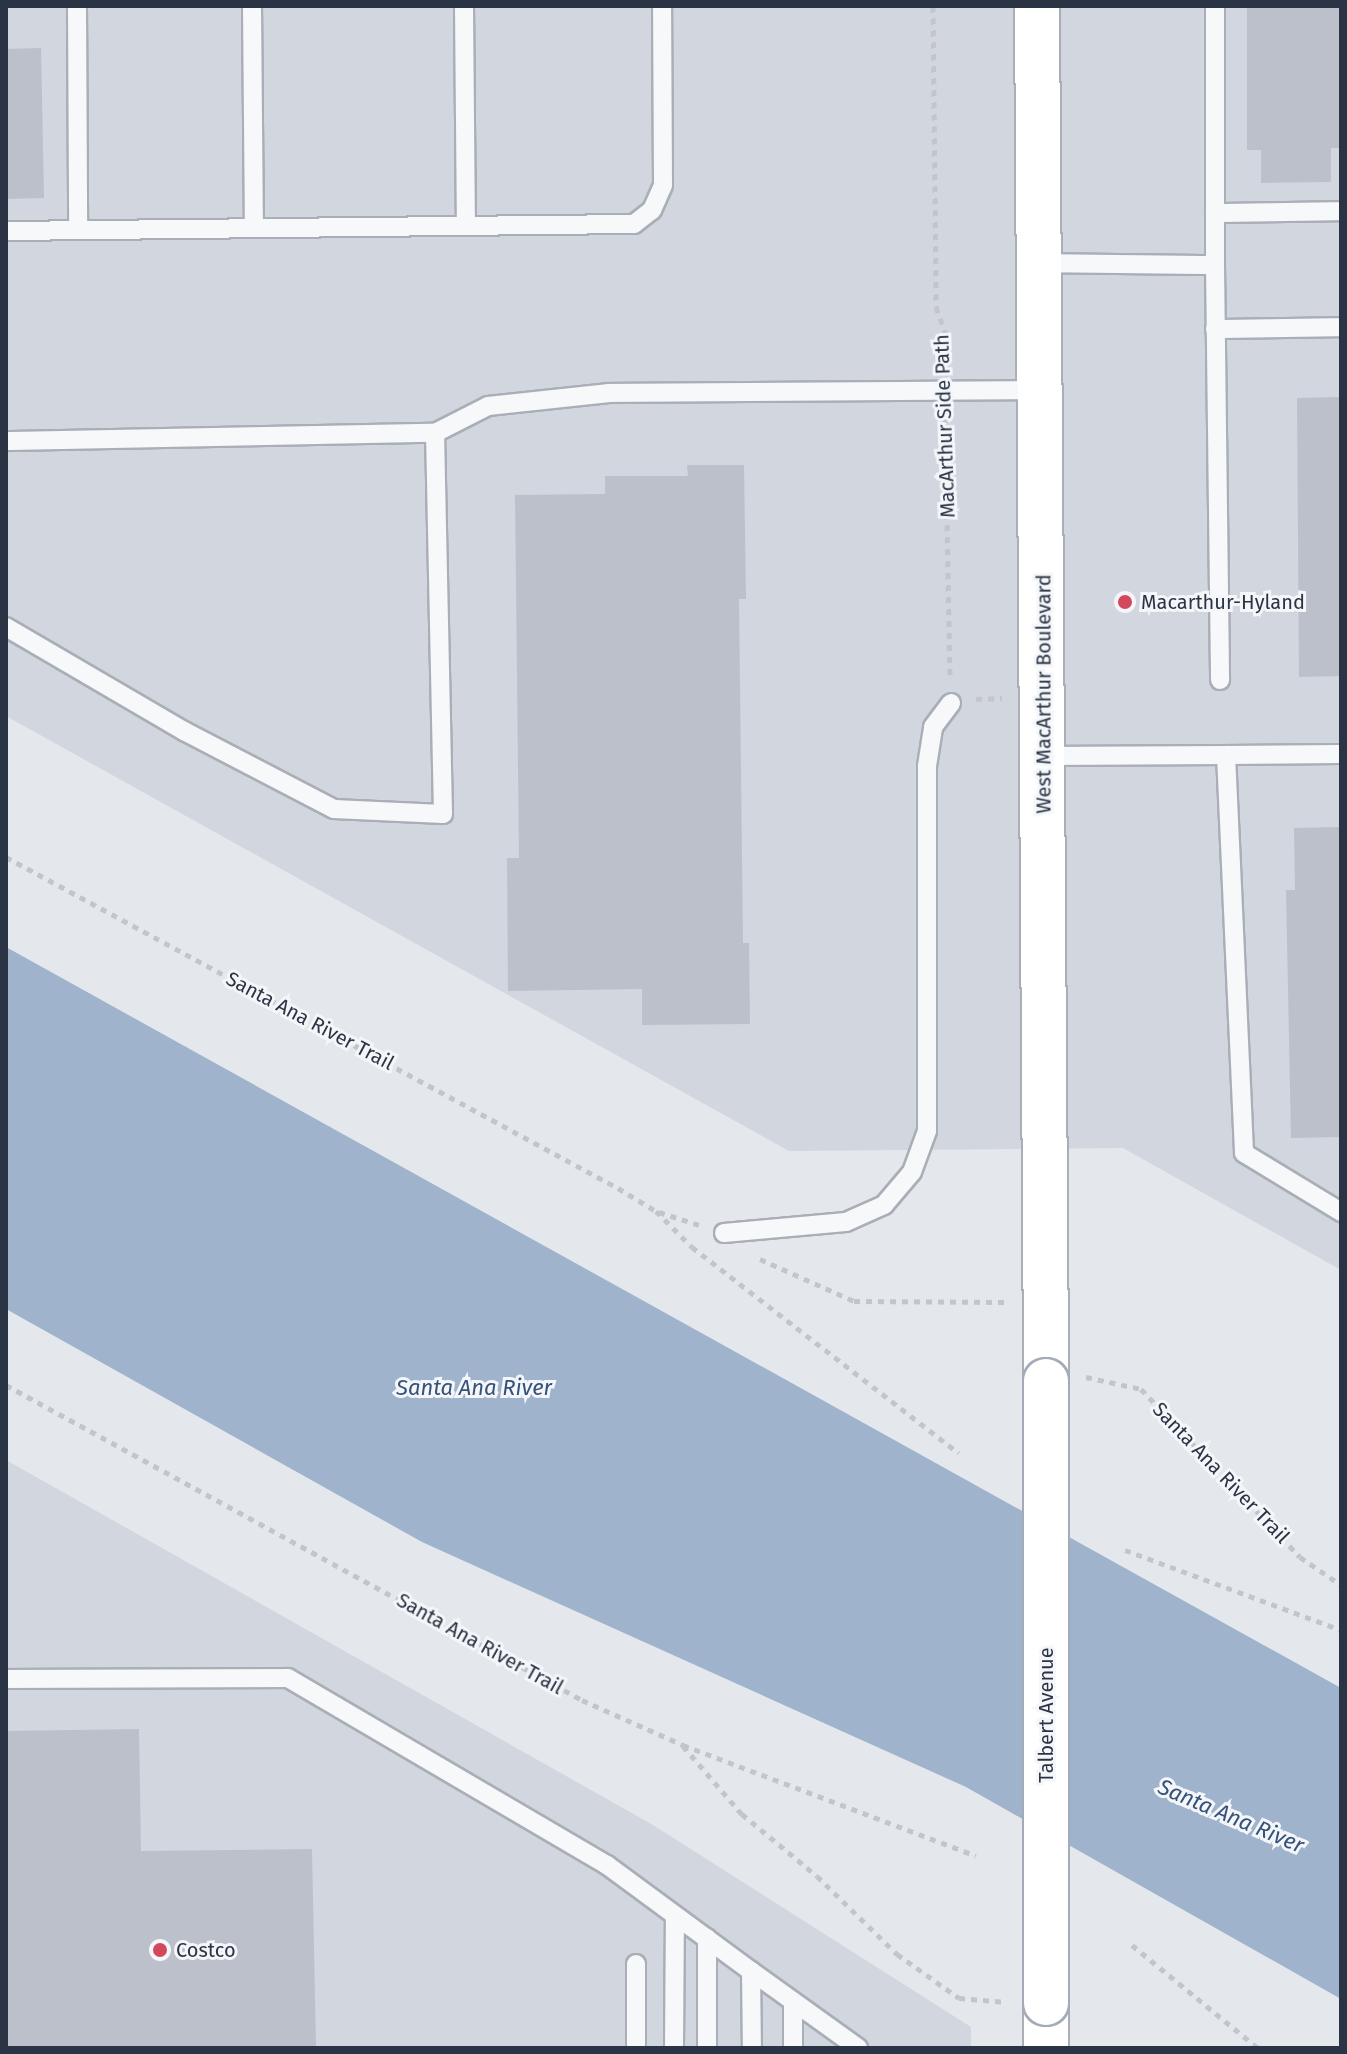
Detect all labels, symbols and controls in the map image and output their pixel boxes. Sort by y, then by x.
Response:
street label: MacArthur Side Path [930,334,960,518]
street label: West MacArthur Boulevard [1032,574,1056,814]
place label: Macarthur-Hyland [1141,590,1305,614]
marker: Macarthur-Hyland [1116,593,1134,611]
street label: Santa Ana River Trail [222,967,398,1075]
water label: Santa Ana River [396,1375,552,1401]
street label: Santa Ana River Trail [1148,1398,1294,1548]
street label: Santa Ana River Trail [393,1588,567,1700]
street label: Talbert Avenue [1034,1647,1058,1783]
water label: Santa Ana River [1154,1773,1308,1859]
place label: Costco [176,1938,236,1962]
marker: Costco [151,1941,169,1959]

